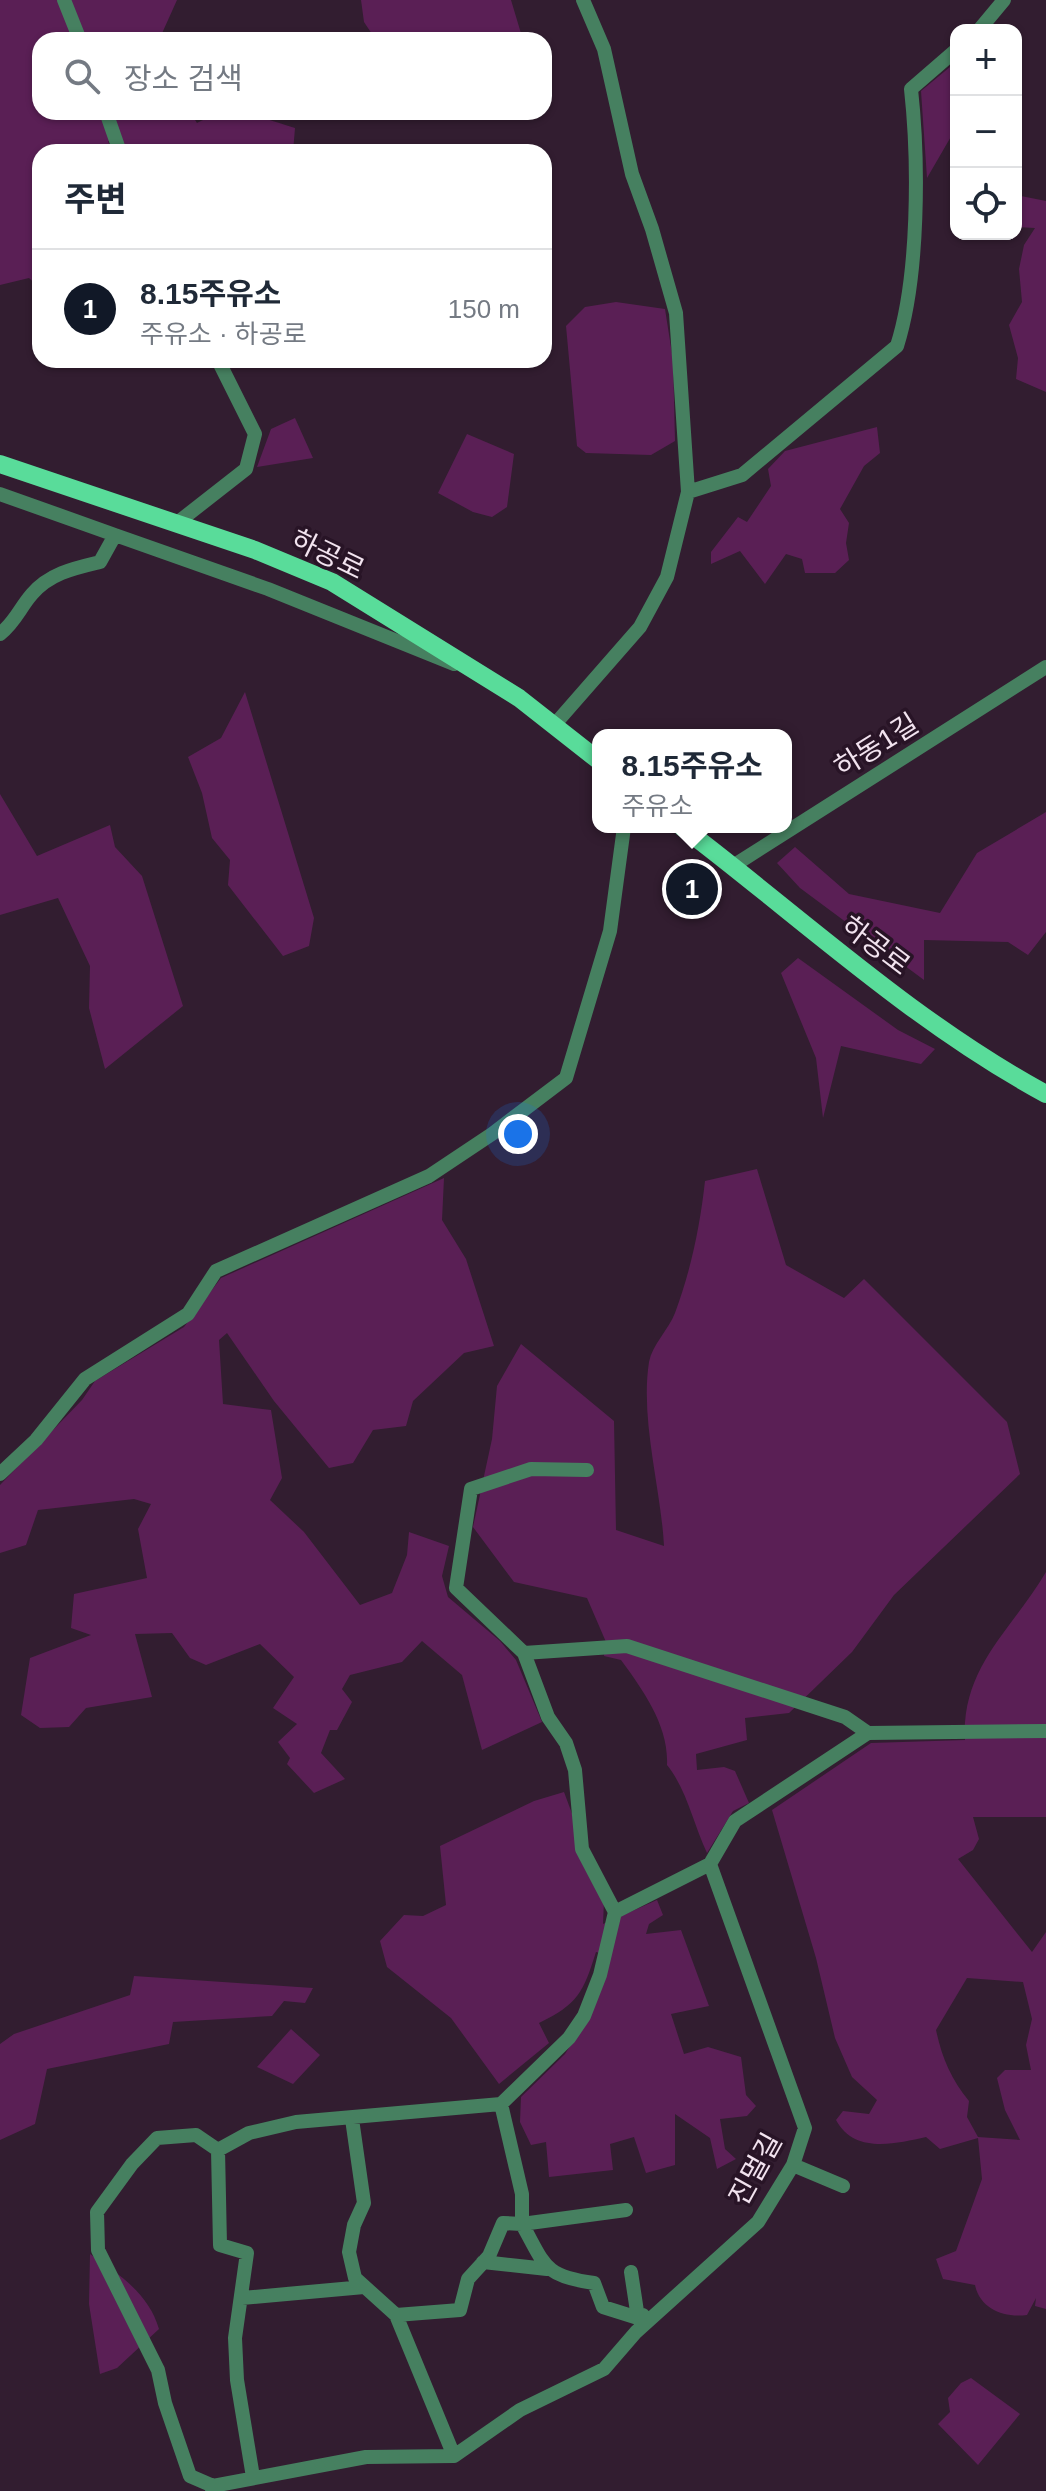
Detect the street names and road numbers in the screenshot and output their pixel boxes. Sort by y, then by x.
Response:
street label: 하공로 [286,524,369,585]
street label: 하동1길 [829,708,924,783]
street label: 하공로 [836,910,916,981]
street label: 진멀길 [723,2128,788,2211]

